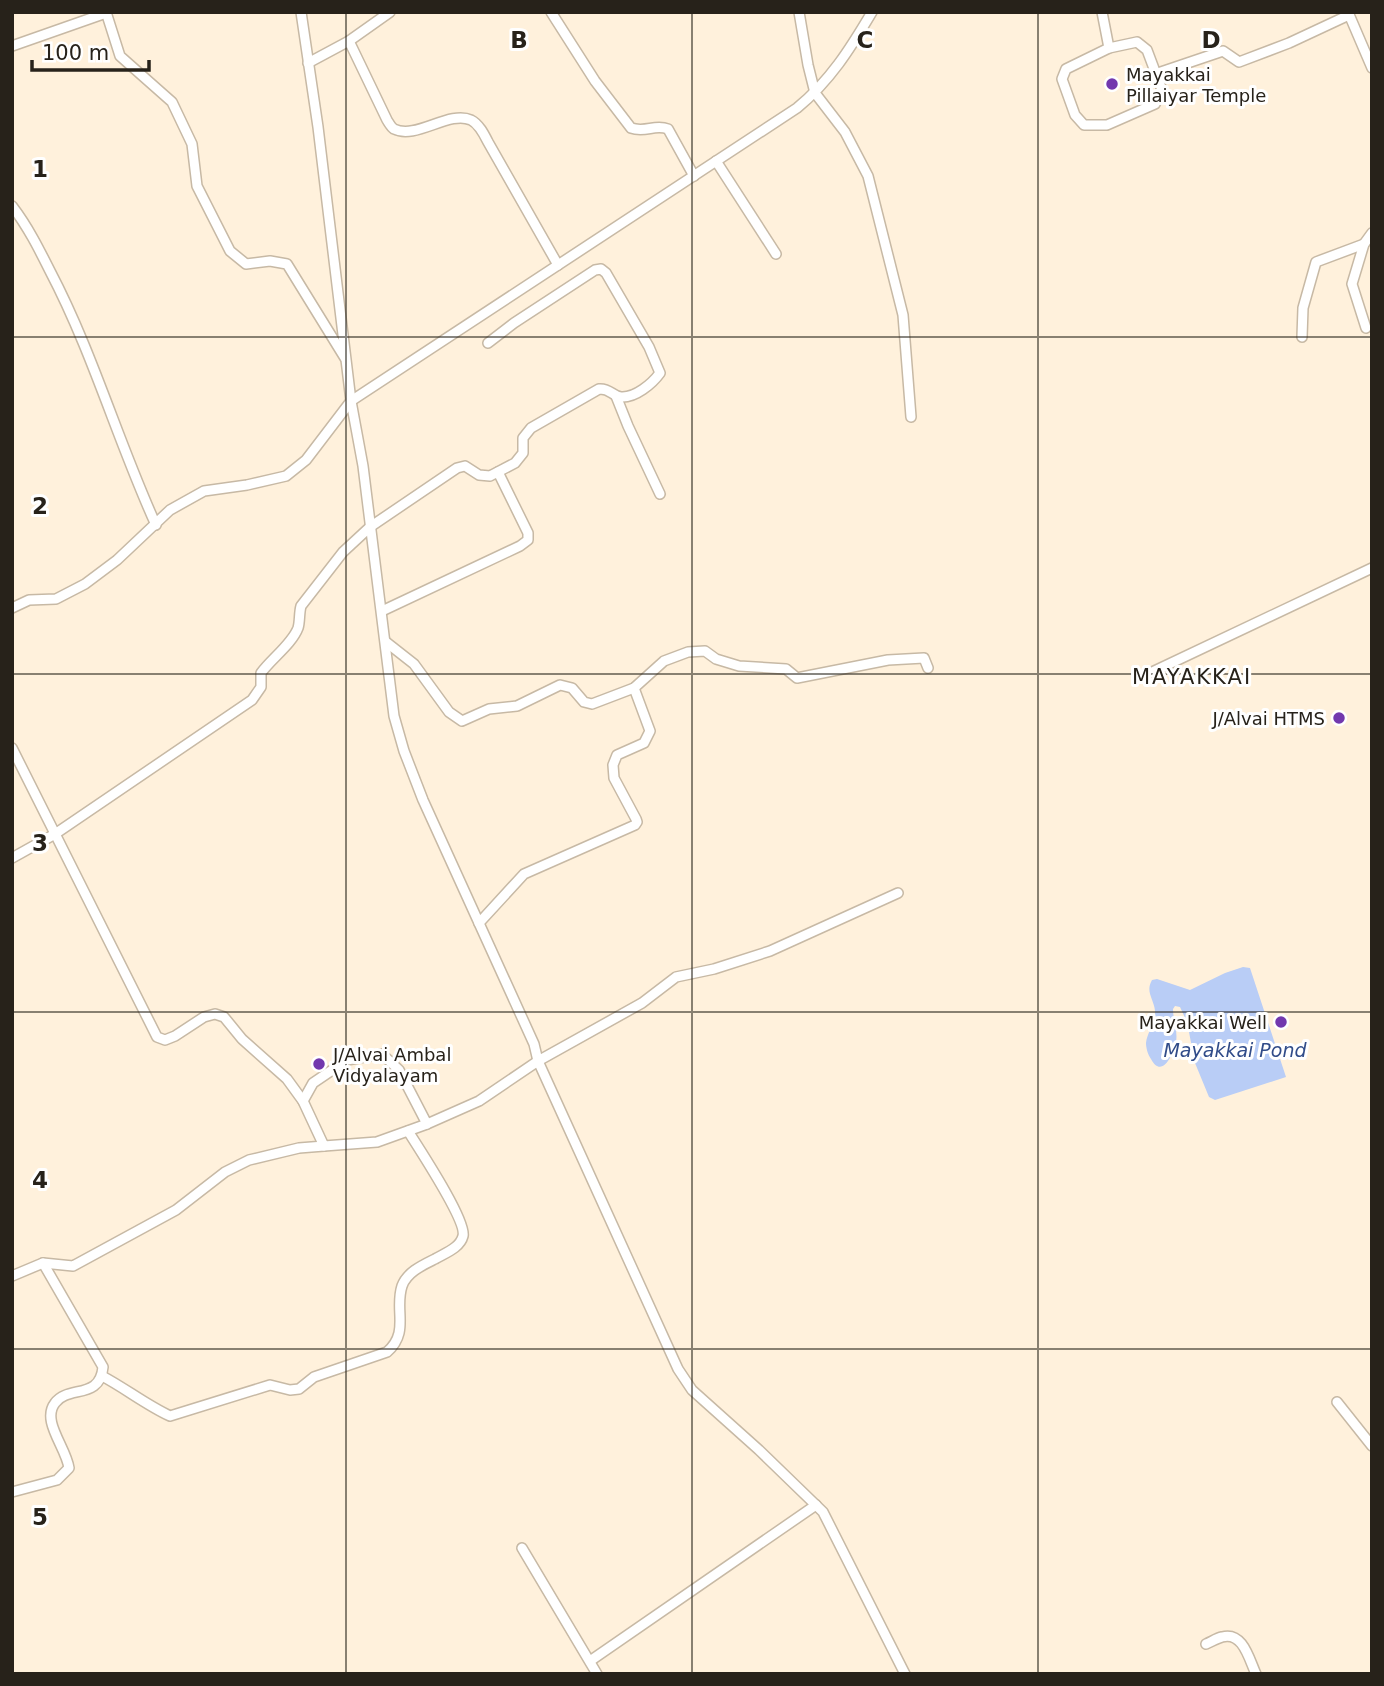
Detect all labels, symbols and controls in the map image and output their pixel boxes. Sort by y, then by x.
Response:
text: B [510,27,528,53]
text: C [857,27,873,53]
text: D [1201,27,1221,53]
scale bar [32,28,149,72]
text: 100 m [42,41,109,65]
place label: Mayakkai Pillaiyar Temple [1126,64,1266,106]
marker: Mayakkai Pillaiyar Temple [1104,76,1120,92]
text: 1 [32,156,48,182]
text: 2 [32,493,48,519]
district label: MAYAKKAI [1132,665,1252,689]
place label: J/Alvai HTMS [1211,708,1325,729]
marker: J/Alvai HTMS [1331,710,1347,726]
text: 3 [32,830,48,856]
place label: Mayakkai Well [1139,1012,1267,1033]
marker: Mayakkai Well [1273,1014,1289,1030]
water label: Mayakkai Pond [1163,1039,1307,1061]
place label: J/Alvai Ambal Vidyalayam [332,1044,451,1086]
marker: J/Alvai Ambal Vidyalayam [311,1056,327,1072]
text: 4 [32,1167,48,1193]
text: 5 [32,1504,48,1530]

